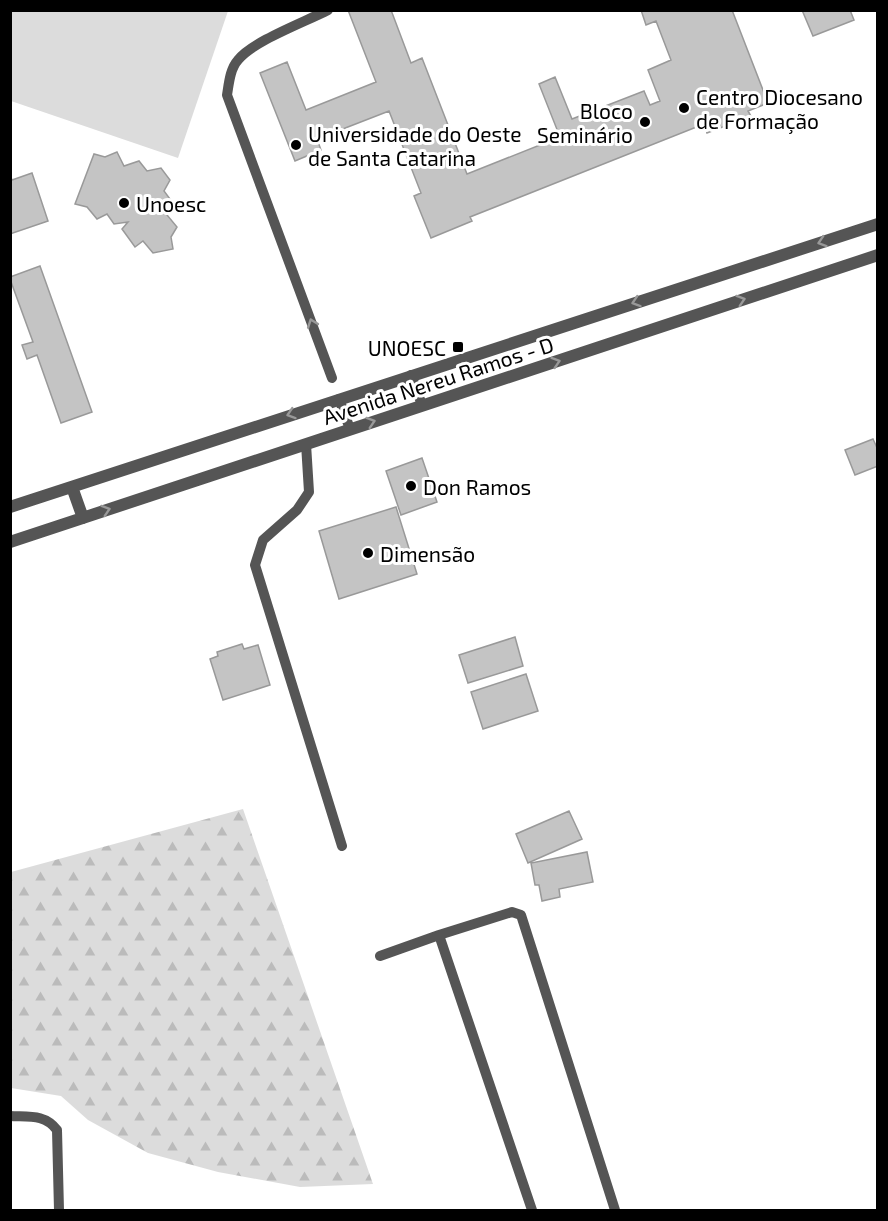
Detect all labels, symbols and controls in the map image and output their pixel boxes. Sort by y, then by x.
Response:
place label: Centro Diocesano de Formação [696,84,863,135]
place label: Bloco Seminário [537,98,633,147]
marker: Centro Diocesano de Formação [677,101,691,115]
marker: Bloco Seminário [638,115,652,129]
place label: Universidade do Oeste de Santa Catarina [308,121,521,170]
marker: Universidade do Oeste de Santa Catarina [289,138,303,152]
place label: Unoesc [136,191,206,216]
marker: Unoesc [117,196,131,210]
one-way arrow [817,234,828,247]
one-way arrow [631,295,642,307]
one-way arrow [735,295,746,307]
one-way arrow [307,319,319,330]
street label: Avenida Nereu Ramos - D [320,331,556,429]
place label: UNOESC [368,335,446,360]
marker: UNOESC [451,340,465,354]
one-way arrow [550,356,561,369]
one-way arrow [286,407,297,420]
one-way arrow [365,417,376,430]
place label: Don Ramos [423,474,531,499]
marker: Don Ramos [404,479,418,493]
one-way arrow [100,505,111,517]
place label: Dimensão [380,541,475,566]
marker: Dimensão [361,546,375,560]

